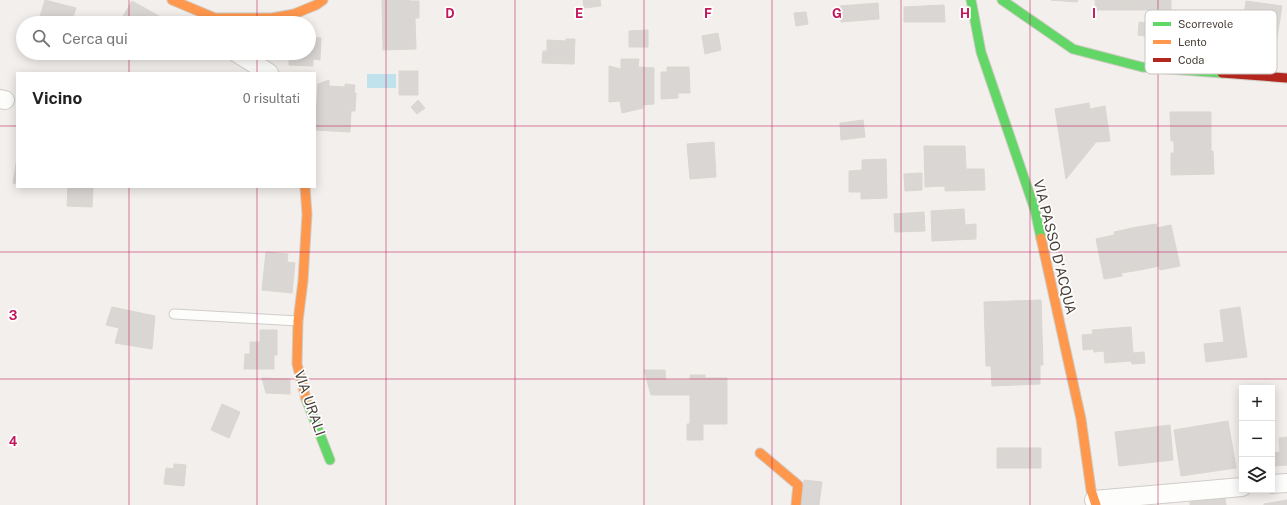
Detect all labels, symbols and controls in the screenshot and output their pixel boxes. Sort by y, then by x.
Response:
text: D [445,6,455,21]
text: E [575,6,583,21]
text: F [704,6,712,21]
text: G [832,6,842,21]
text: H [960,6,970,21]
text: I [1092,6,1096,21]
legend [1145,10,1277,74]
search box [16,16,316,60]
text: Scorrevole [1178,18,1233,30]
icon: search [30,27,52,49]
text: Cerca qui [62,30,128,47]
text: Lento [1178,36,1207,48]
text: Coda [1178,54,1204,66]
text: Vicino [32,88,82,108]
text: 0 risultati [243,91,300,106]
street label: VIA PASSO D'ACQUA [1030,178,1080,316]
text: 3 [9,308,18,323]
street label: VIA URALI [291,368,329,438]
map controls [1239,385,1275,493]
button: + [1239,385,1275,421]
button: − [1239,421,1275,457]
text: 4 [9,434,18,449]
button: layers [1239,457,1275,493]

